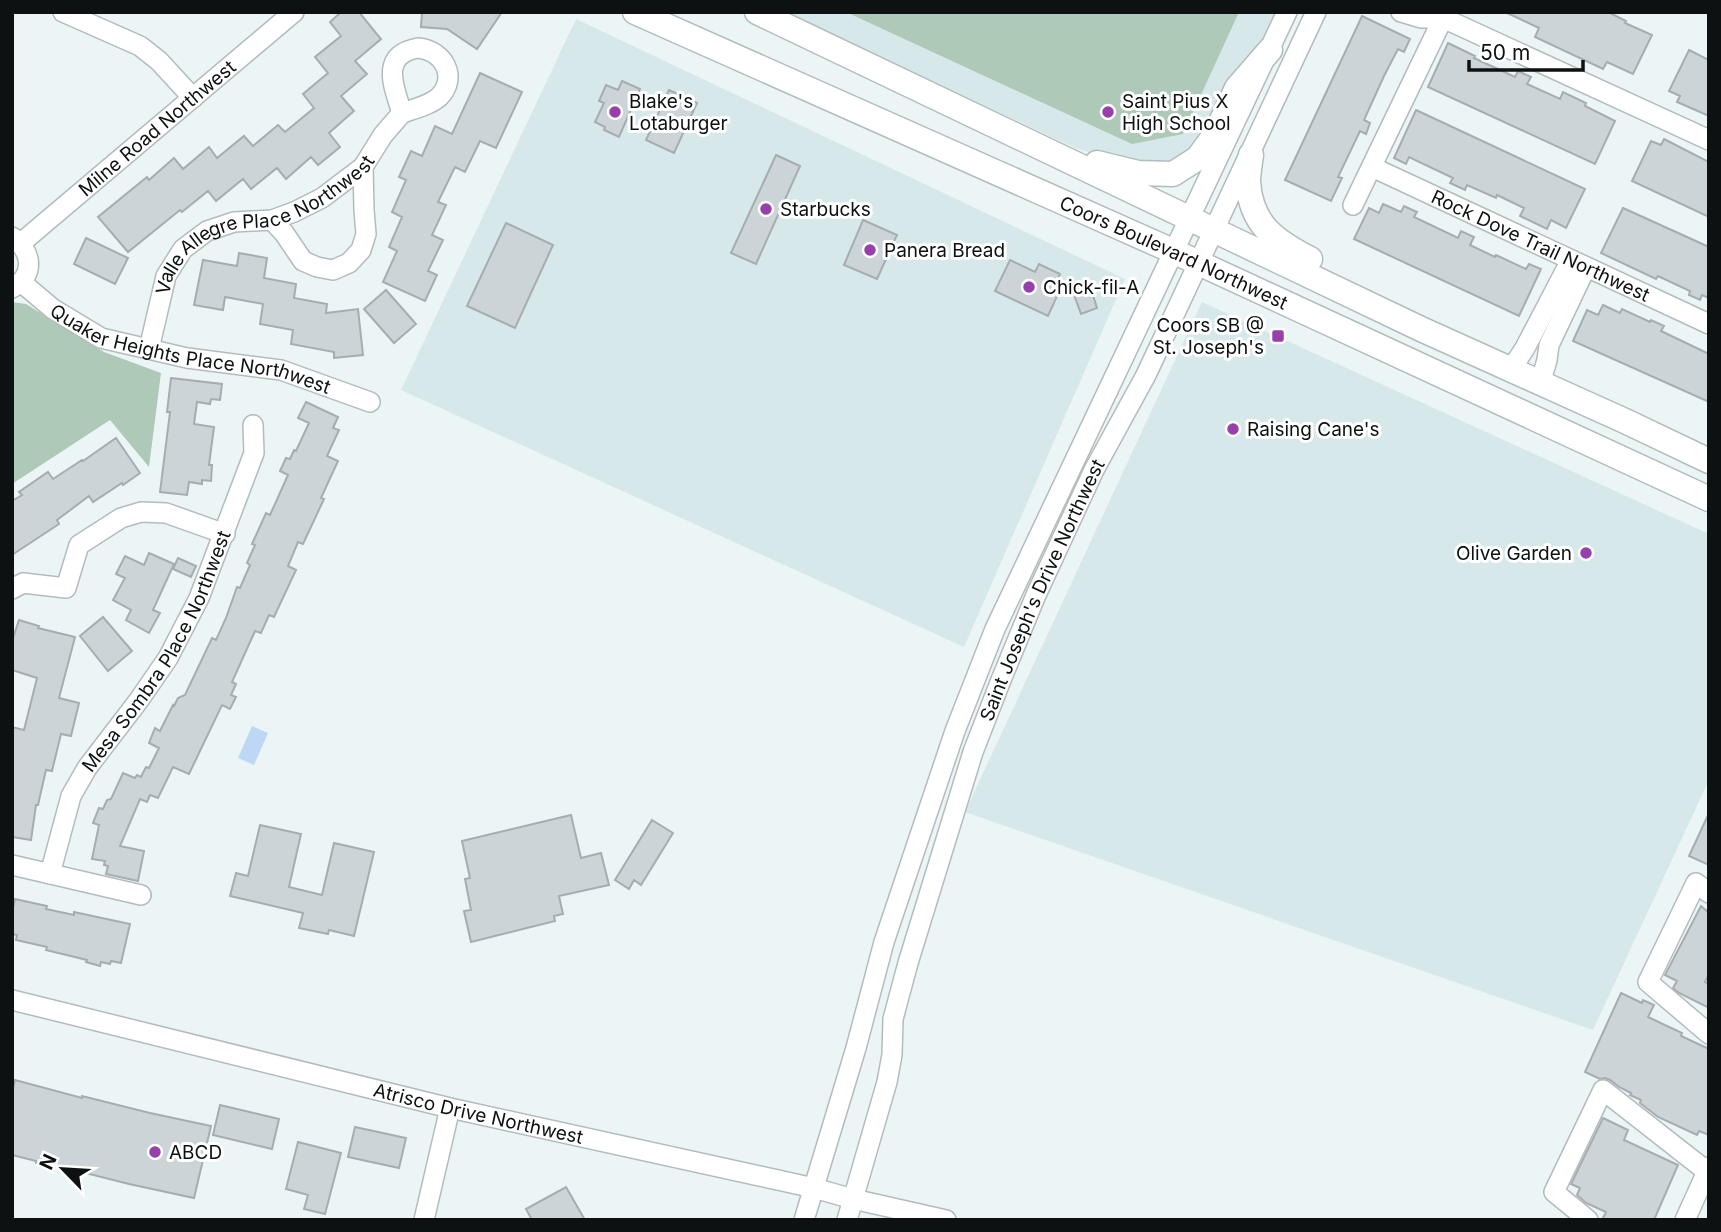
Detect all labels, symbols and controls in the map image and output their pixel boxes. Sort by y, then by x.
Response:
scale bar [1469,28,1583,72]
text: 50 m [1480,40,1530,65]
street label: Milne Road Northwest [74,56,240,201]
place label: Blake's Lotaburger [629,90,728,135]
place label: Saint Pius X High School [1122,90,1231,135]
marker: Blake's Lotaburger [607,104,623,120]
marker: Saint Pius X High School [1100,104,1116,120]
street label: Valle Allegre Place Northwest [151,151,379,297]
street label: Rock Dove Trail Northwest [1428,185,1653,307]
street label: Coors Boulevard Northwest [1056,191,1291,315]
place label: Starbucks [780,198,871,221]
marker: Starbucks [758,201,774,217]
place label: Panera Bread [884,239,1005,262]
marker: Panera Bread [862,242,878,258]
place label: Chick-fil-A [1043,276,1139,299]
marker: Chick-fil-A [1021,279,1037,295]
street label: Quaker Heights Place Northwest [46,299,334,399]
place label: Coors SB @ St. Joseph's [1153,314,1264,359]
marker: Coors SB @ St. Joseph's [1270,328,1286,344]
place label: Raising Cane's [1247,418,1380,441]
marker: Raising Cane's [1225,421,1241,437]
street label: Saint Joseph's Drive Northwest [975,455,1110,724]
street label: Mesa Sombra Place Northwest [77,527,236,777]
place label: Olive Garden [1456,542,1572,565]
marker: Olive Garden [1578,545,1594,561]
street label: Atrisco Drive Northwest [371,1079,585,1149]
north arrow [28,1134,98,1204]
place label: ABCD [169,1141,222,1164]
marker: ABCD [147,1144,163,1160]
text: N [35,1151,62,1173]

